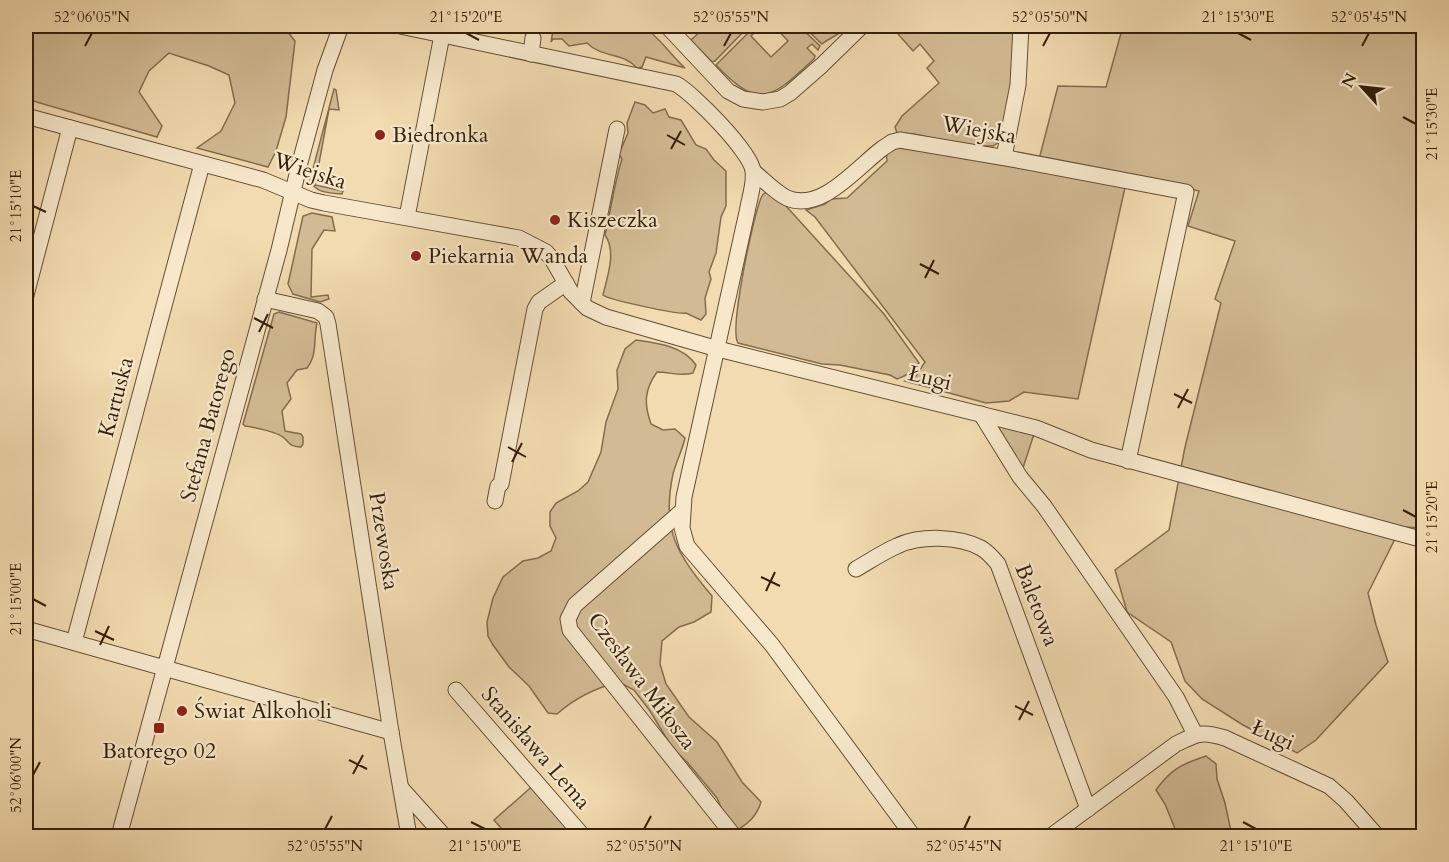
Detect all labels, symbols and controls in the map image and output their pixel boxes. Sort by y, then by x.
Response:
text: 52°06'05"N [54,7,130,27]
text: 21°15'20"E [430,7,502,27]
text: 52°05'55"N [693,7,769,27]
text: 52°05'50"N [1012,7,1088,27]
text: 21°15'30"E [1202,7,1274,27]
text: 52°05'45"N [1331,7,1407,27]
north arrow [1332,57,1392,117]
text: N [1337,69,1363,92]
text: 21°15'30"E [1422,88,1442,160]
street label: Wiejska [938,109,1019,151]
place label: Biedronka [392,120,489,150]
marker: Biedronka [373,128,387,142]
street label: Wiejska [269,145,351,197]
text: 21°15'10"E [6,170,26,242]
place label: Kiszeczka [567,205,658,235]
marker: Kiszeczka [548,213,562,227]
place label: Piekarnia Wanda [428,241,589,271]
marker: Piekarnia Wanda [409,249,423,263]
street label: Stefana Batorego [173,345,243,505]
street label: Kartuska [91,353,141,440]
street label: Ługi [905,358,955,398]
text: 21°15'20"E [1422,481,1442,553]
street label: Przewoska [361,490,407,593]
street label: Baletowa [1008,559,1067,651]
text: 21°15'00"E [6,563,26,635]
street label: Czesława Miłosza [581,606,704,756]
street label: Stanisława Lema [474,680,598,816]
place label: Świat Alkoholi [194,696,332,726]
marker: Świat Alkoholi [175,704,189,718]
street label: Ługi [1247,712,1299,758]
marker: Batorego 02 [152,721,166,735]
place label: Batorego 02 [102,736,216,766]
text: 52°06'00"N [6,737,26,813]
text: 52°05'55"N [287,836,363,856]
text: 21°15'00"E [449,836,521,856]
text: 52°05'50"N [606,836,682,856]
text: 52°05'45"N [926,836,1002,856]
text: 21°15'10"E [1220,836,1292,856]

